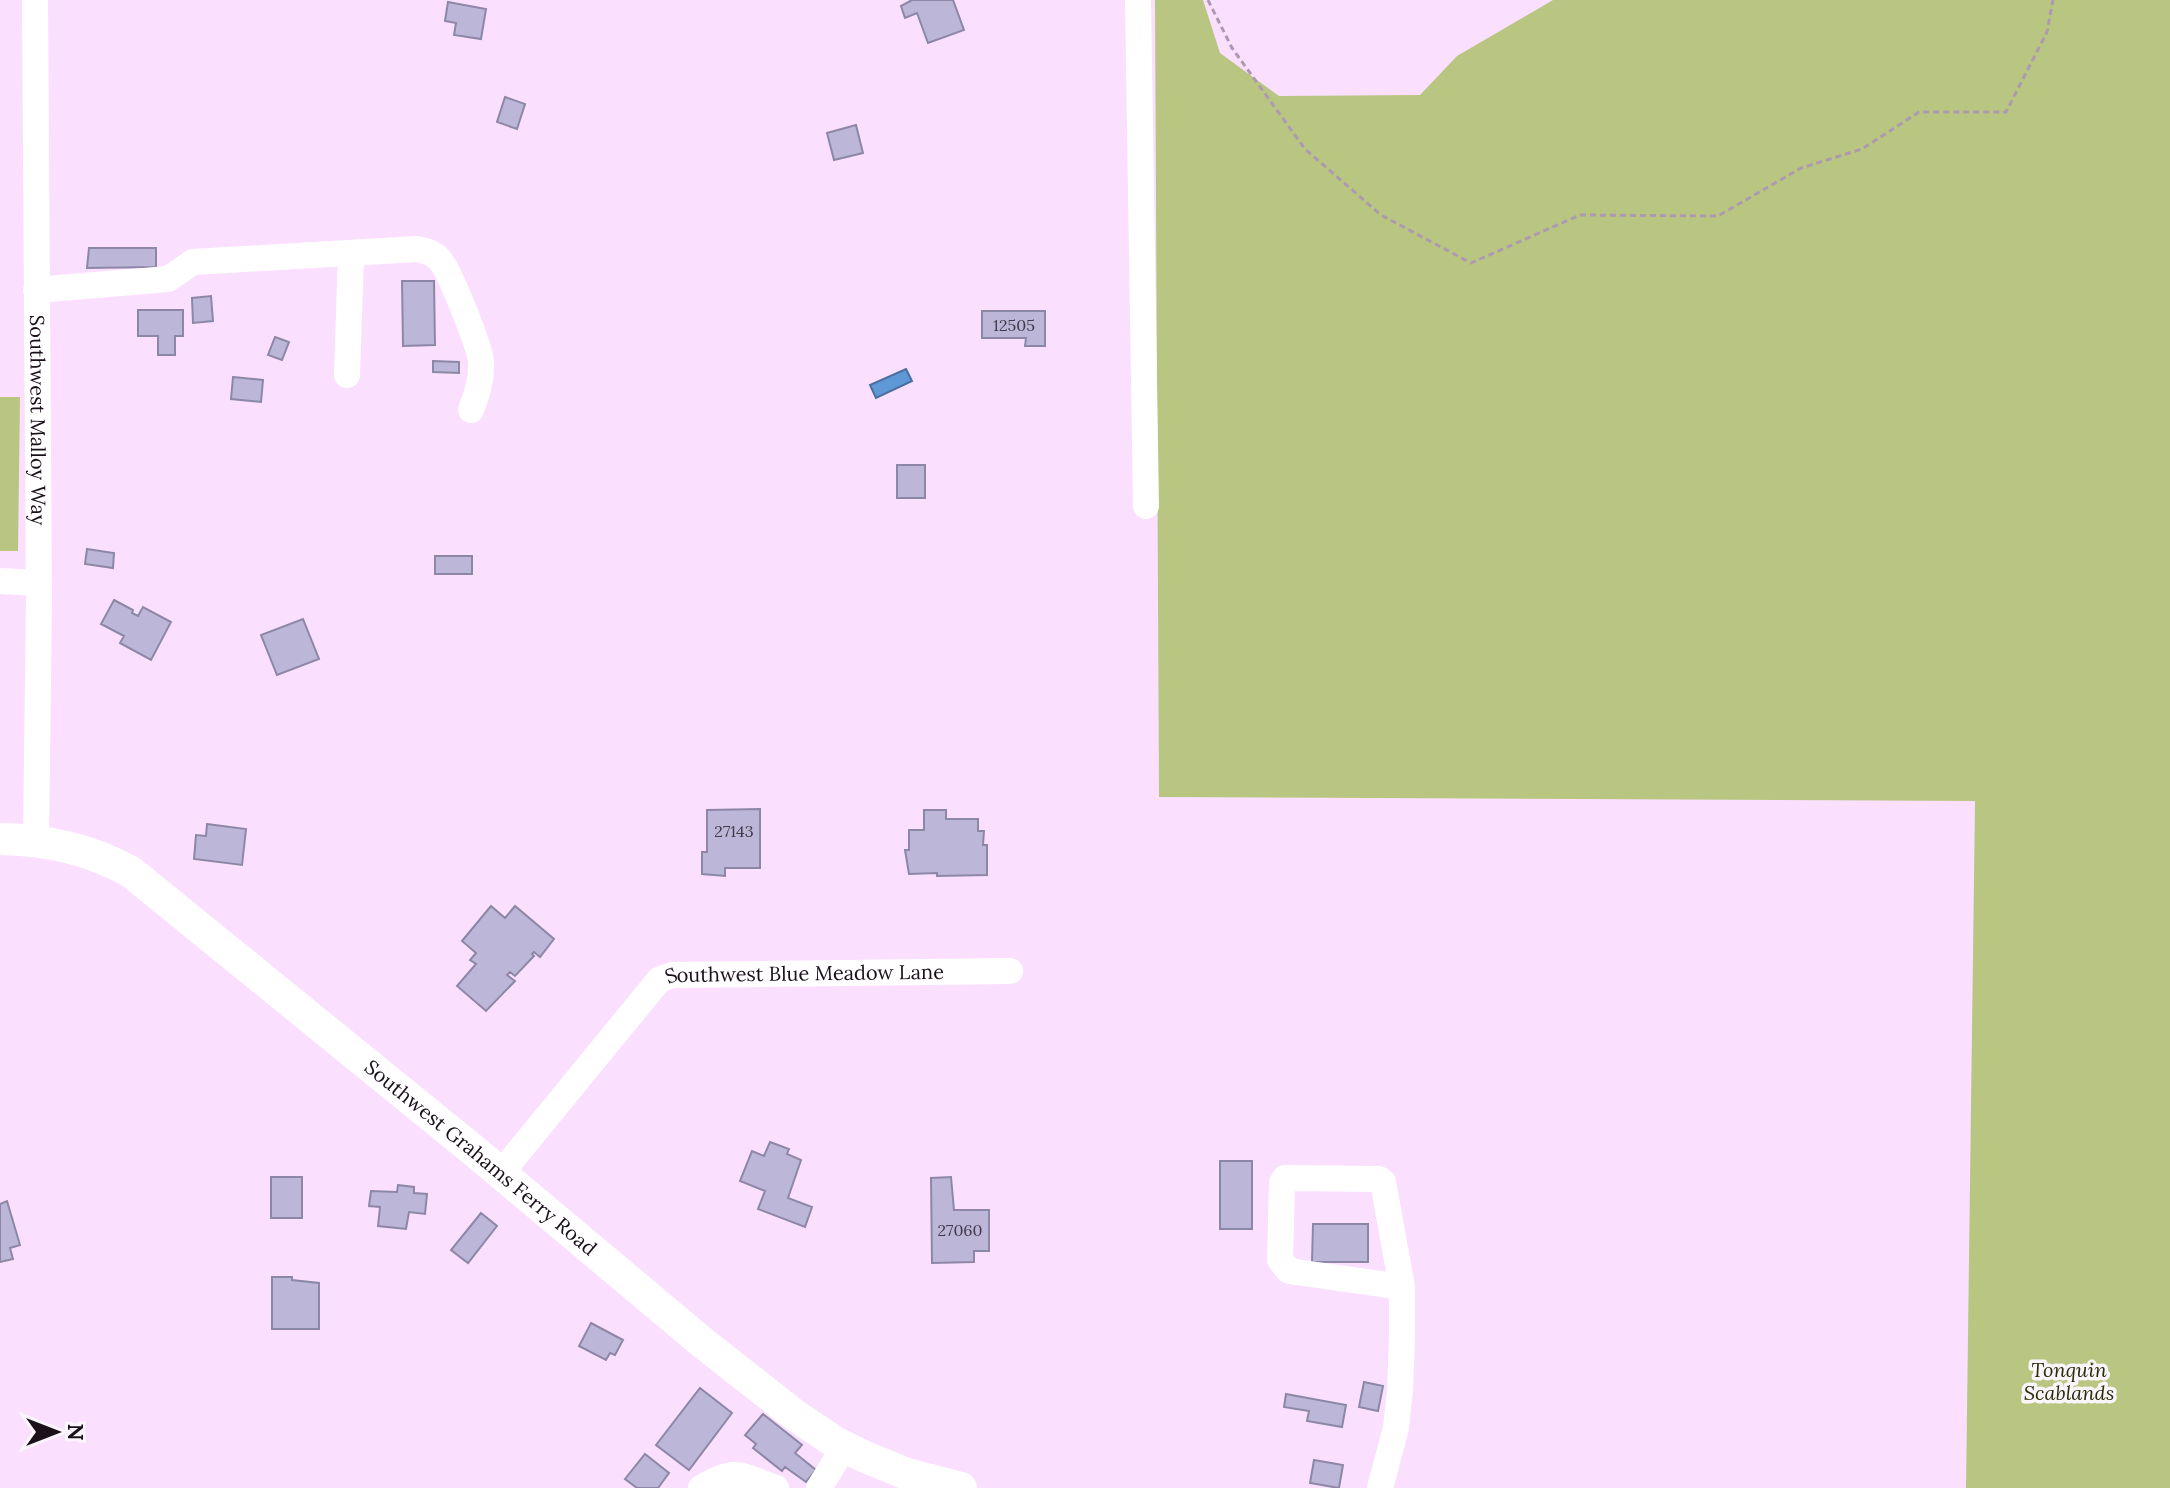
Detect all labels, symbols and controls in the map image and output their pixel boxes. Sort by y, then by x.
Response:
street label: Southwest Malloy Way [25,315,52,526]
house number: 12505 [993,315,1035,335]
house number: 27143 [714,821,754,841]
street label: Southwest Blue Meadow Lane [661,959,944,989]
street label: Southwest Grahams Ferry Road [360,1054,602,1261]
house number: 27060 [937,1220,983,1240]
park label: Tonquin Scablands [2024,1357,2114,1405]
north arrow [16,1392,96,1472]
text: N [62,1423,90,1441]

